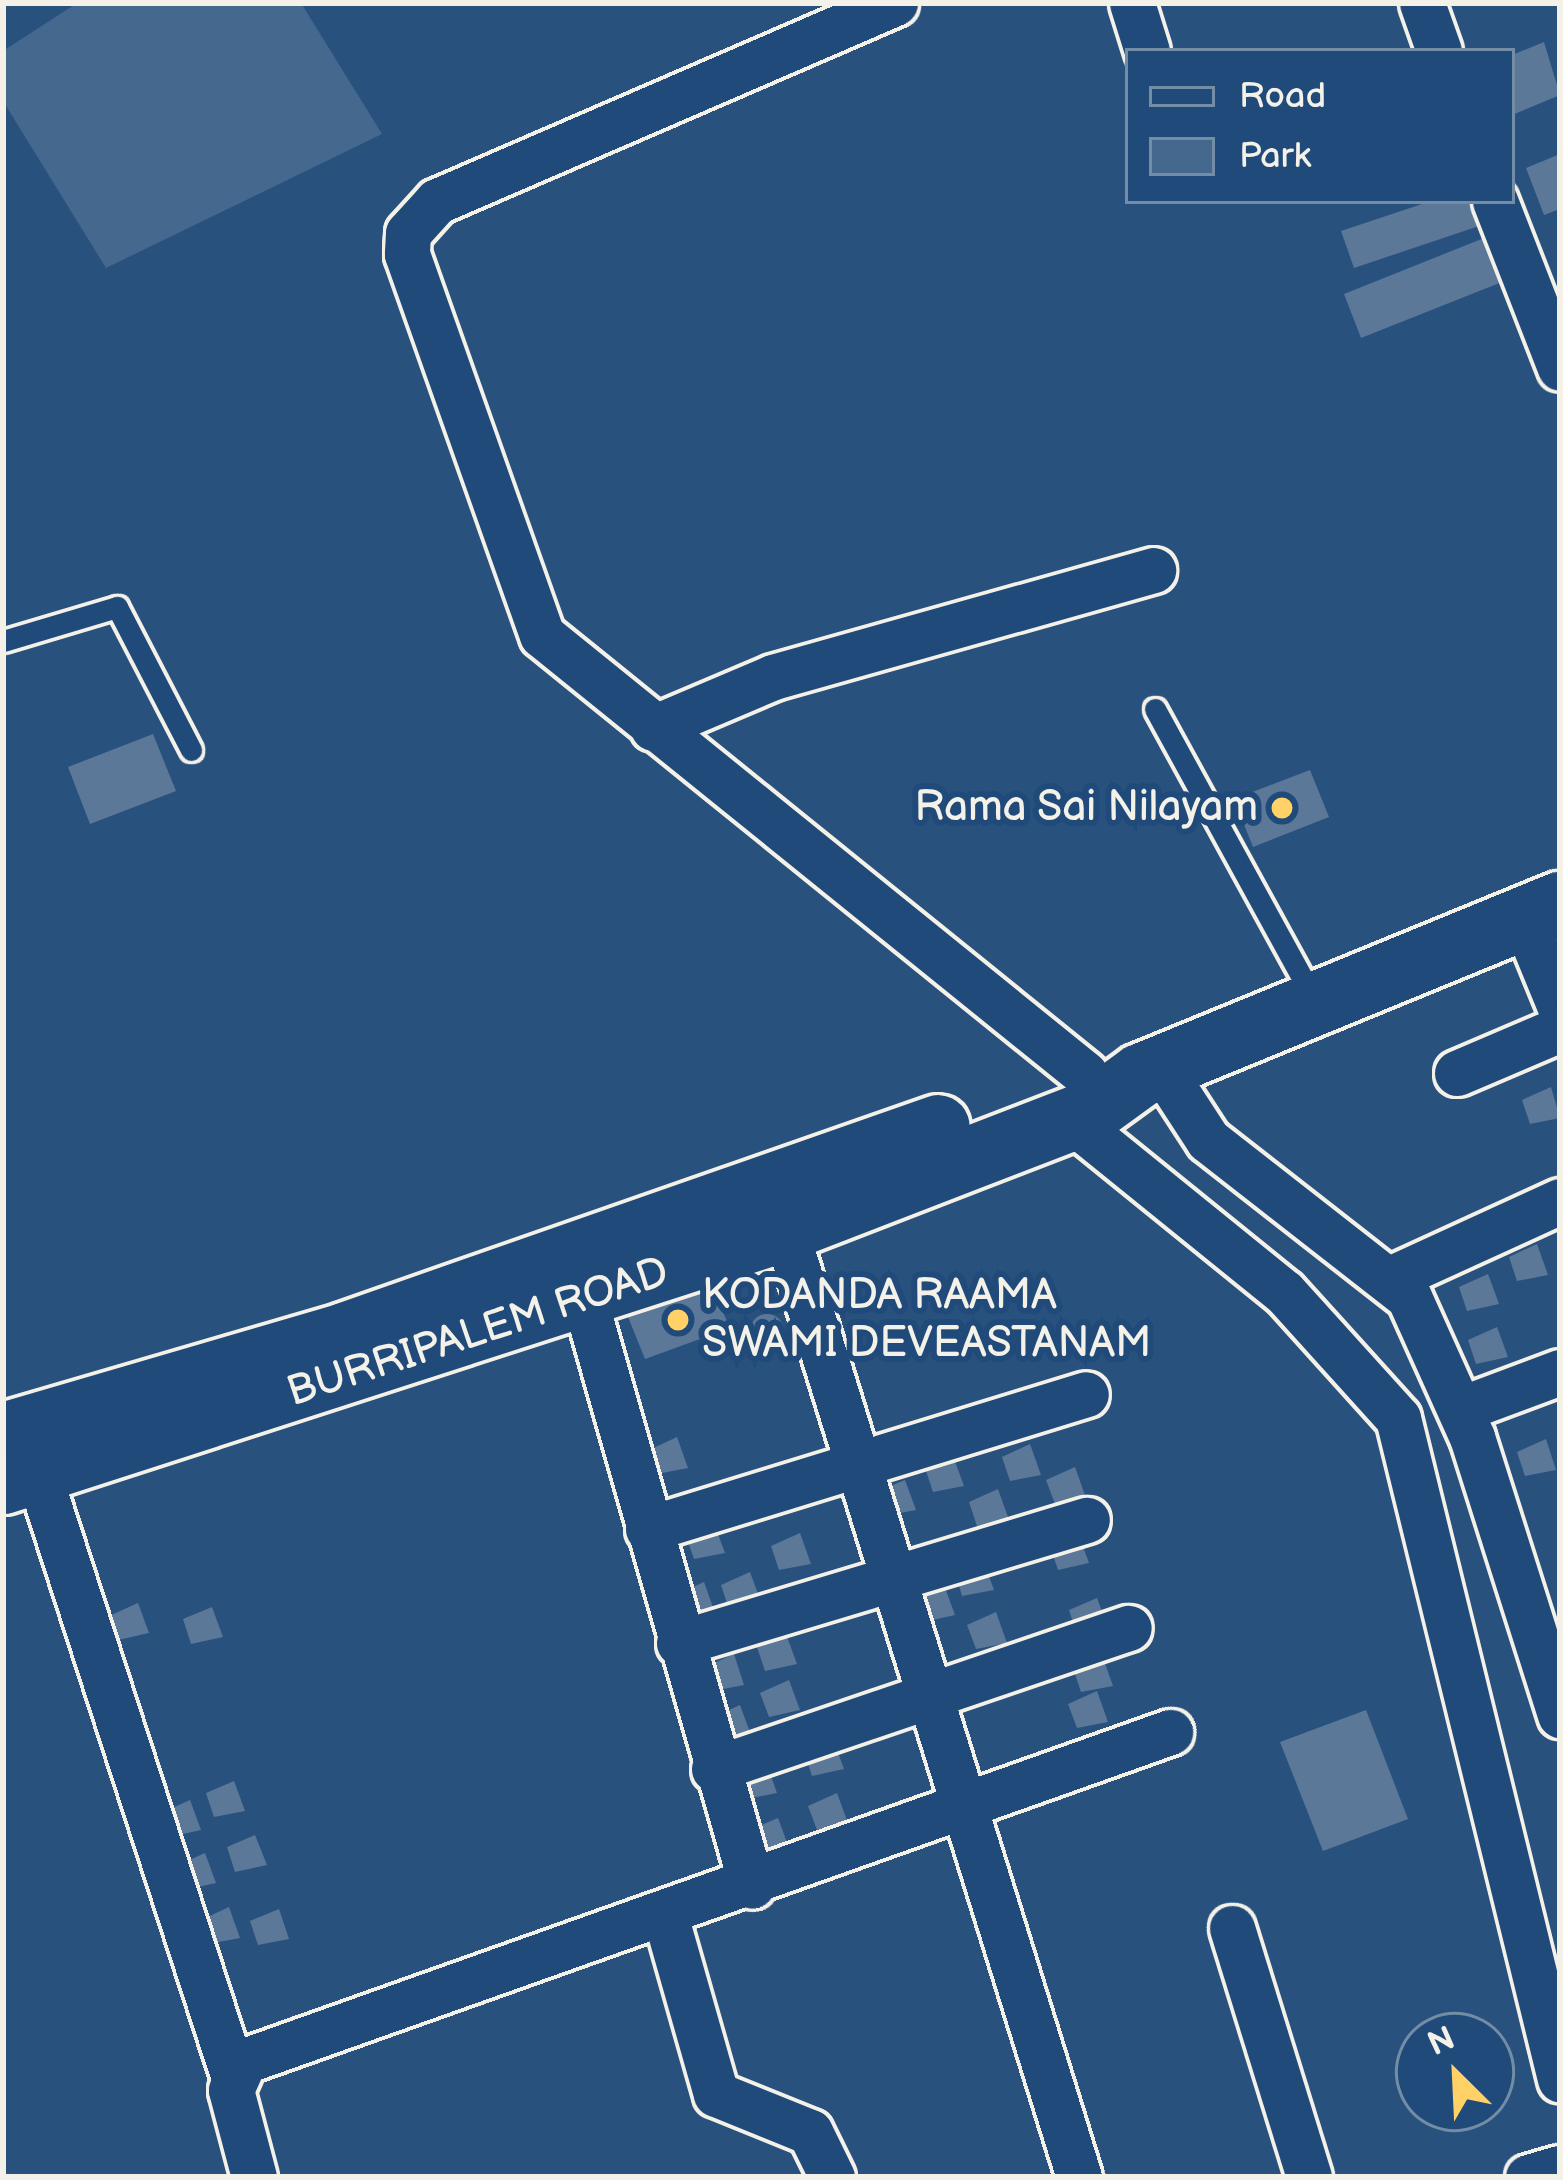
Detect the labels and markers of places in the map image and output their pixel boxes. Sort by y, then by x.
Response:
place label: Rama Sai Nilayam [914,783,1258,833]
marker: Rama Sai Nilayam [1269,795,1295,821]
place label: KODANDA RAAMA SWAMI DEVEASTANAM [702,1271,1151,1370]
marker: KODANDA RAAMA SWAMI DEVEASTANAM [665,1307,691,1333]

